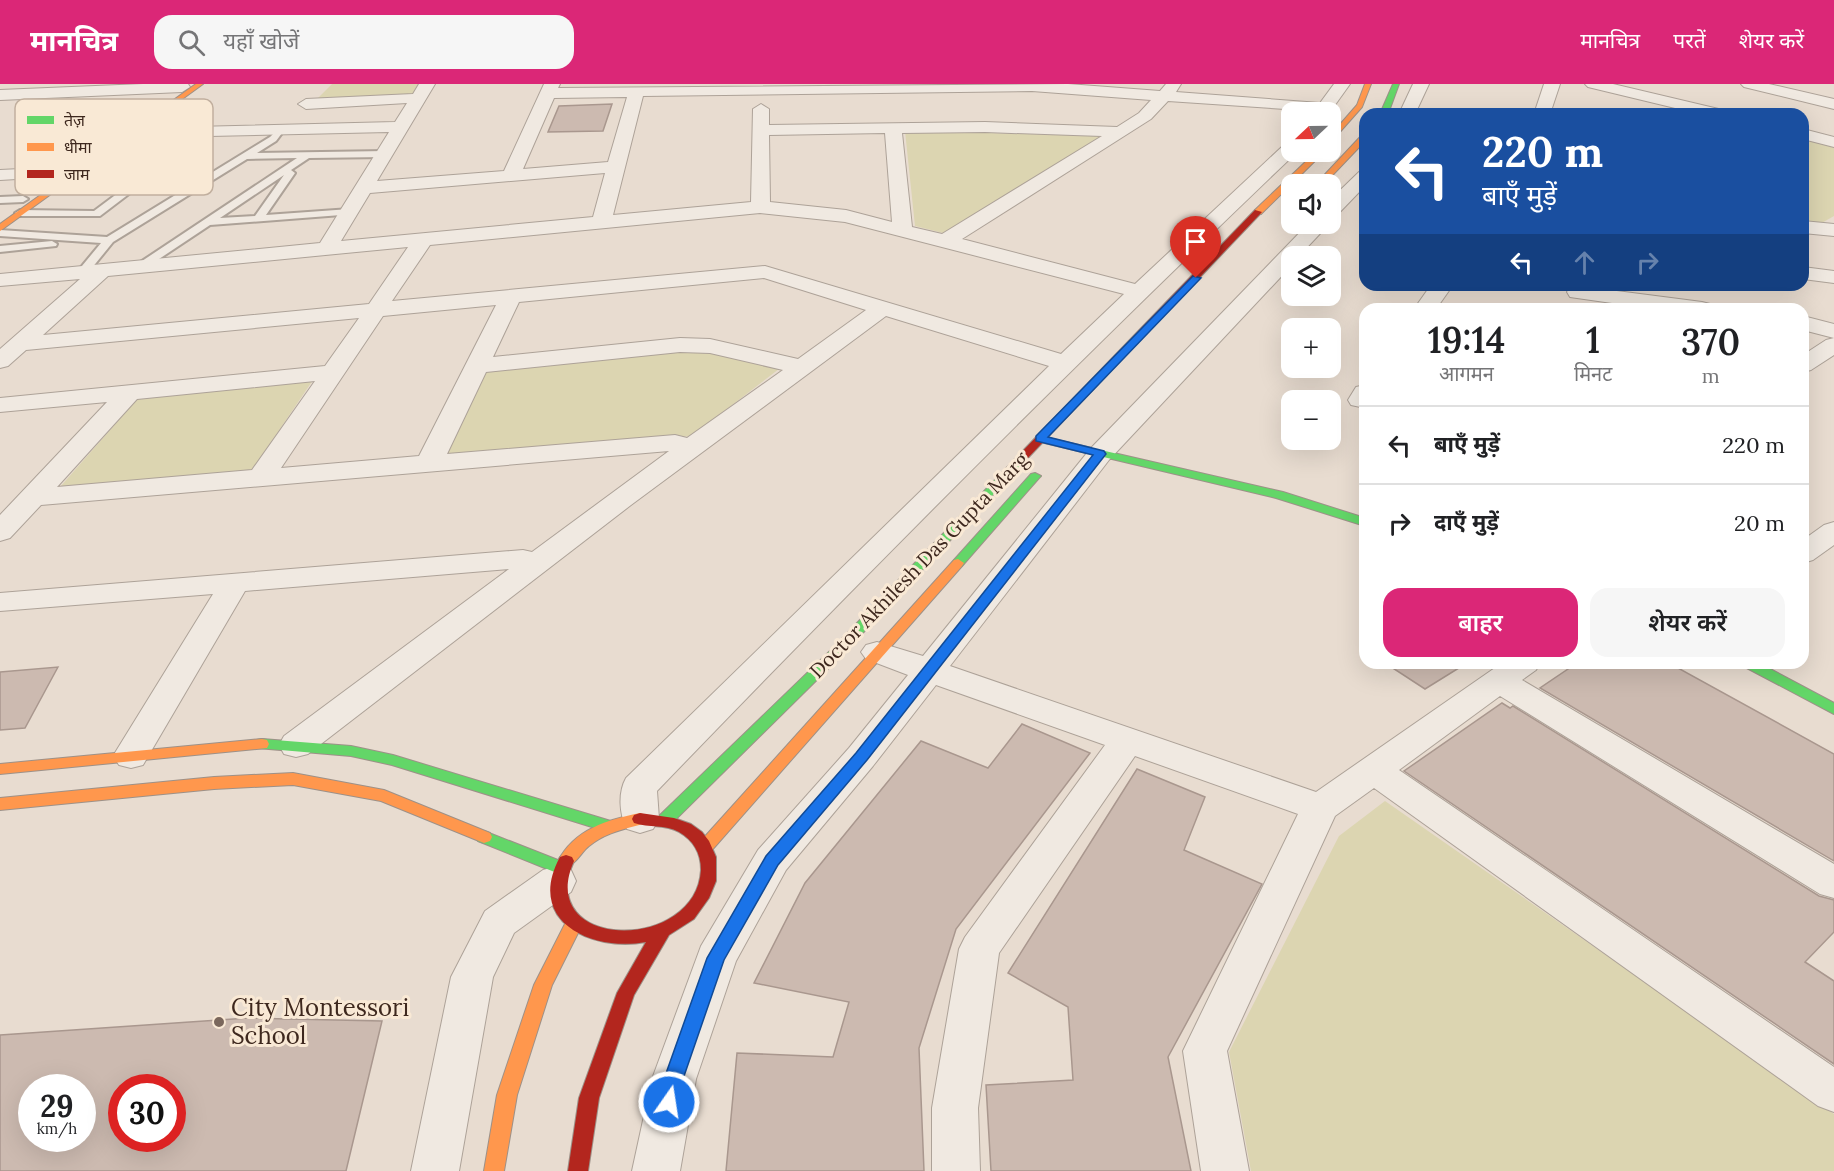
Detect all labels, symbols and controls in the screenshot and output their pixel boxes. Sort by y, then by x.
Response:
search box [154,15,574,69]
text: मानचित्र [30,23,118,59]
icon: search [175,26,208,59]
text: यहाँ खोजें [223,27,299,55]
text: मानचित्र [1580,27,1640,54]
text: परतें [1673,27,1706,54]
text: शेयर करें [1739,27,1804,54]
legend [15,99,213,195]
north arrow [1281,102,1341,162]
map controls [1281,102,1341,450]
text: तेज़ [64,110,86,130]
text: 220 m [1482,125,1603,179]
icon: left [1383,132,1461,210]
text: धीमा [64,137,93,157]
text: जाम [64,164,90,184]
button: sound [1281,174,1341,234]
text: बाएँ मुड़ें [1482,178,1557,212]
pin [1170,216,1221,278]
icon: arrive [1179,225,1212,258]
button: layers [1281,246,1341,306]
icon: left [1505,246,1538,279]
icon: ahead [1568,246,1601,279]
icon: right [1631,246,1664,279]
text: 19:14 [1428,317,1505,363]
text: 1 [1586,317,1600,363]
button: + [1281,318,1341,378]
text: 370 [1681,319,1740,365]
text: आगमन [1439,361,1494,386]
text: मिनट [1574,361,1612,386]
text: m [1702,363,1720,388]
button: − [1281,390,1341,450]
icon: left [1383,429,1416,462]
text: बाएँ मुड़ें [1434,430,1500,458]
text: 220 m [1722,431,1785,459]
street label: Doctor Akhilesh Das Gupta Marg [804,446,1034,683]
icon: right [1383,507,1416,540]
text: दाएँ मुड़ें [1434,508,1499,536]
text: 20 m [1734,509,1785,537]
button: बाहर [1383,588,1578,657]
button: शेयर करें [1590,588,1785,657]
place label: City Montessori School [231,992,409,1051]
marker: City Montessori School [212,1015,226,1029]
position arrow [637,1070,701,1134]
speed limit sign: 30 [108,1074,186,1152]
text: 29 [40,1087,74,1125]
text: km/h [37,1119,77,1138]

